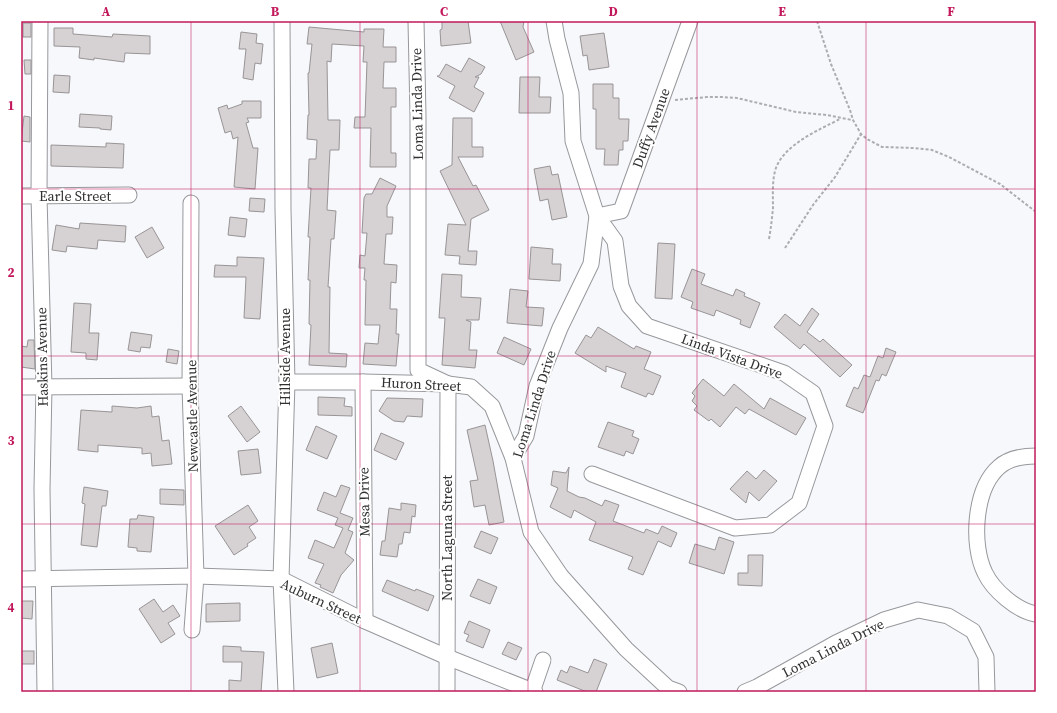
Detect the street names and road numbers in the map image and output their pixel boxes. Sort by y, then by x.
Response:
street label: Loma Linda Drive [406,48,428,160]
street label: Duffy Avenue [627,85,675,171]
street label: Earle Street [39,186,111,206]
street label: Haskins Avenue [31,307,53,407]
street label: Hillside Avenue [275,308,295,406]
street label: Linda Vista Drive [678,328,786,384]
street label: Loma Linda Drive [507,348,561,460]
street label: Newcastle Avenue [181,359,203,473]
street label: Huron Street [380,372,462,396]
street label: Mesa Drive [353,467,375,537]
street label: North Laguna Street [437,475,457,601]
street label: Auburn Street [277,574,365,629]
street label: Loma Linda Drive [779,614,887,682]

